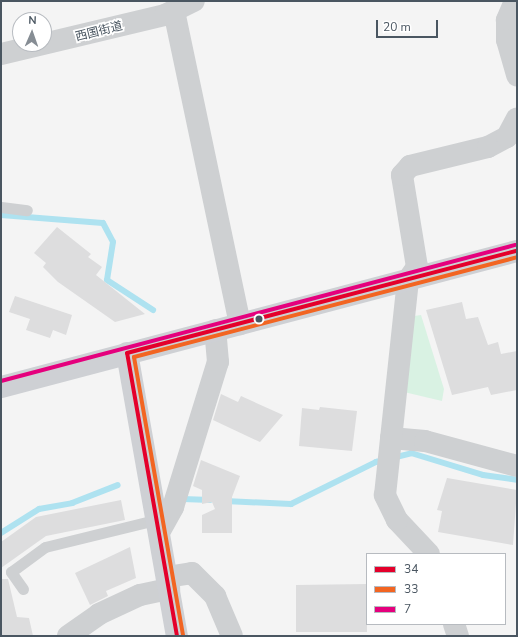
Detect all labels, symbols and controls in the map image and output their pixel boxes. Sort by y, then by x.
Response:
north arrow [12,12,52,52]
scale bar [378,12,440,38]
text: N [28,13,37,28]
street label: 西国街道 [74,19,124,45]
text: 20 m [383,19,411,35]
unlabelled marker [254,314,264,324]
legend [366,553,506,625]
text: 34 [404,561,418,577]
text: 33 [404,581,418,597]
text: 7 [404,601,411,617]

